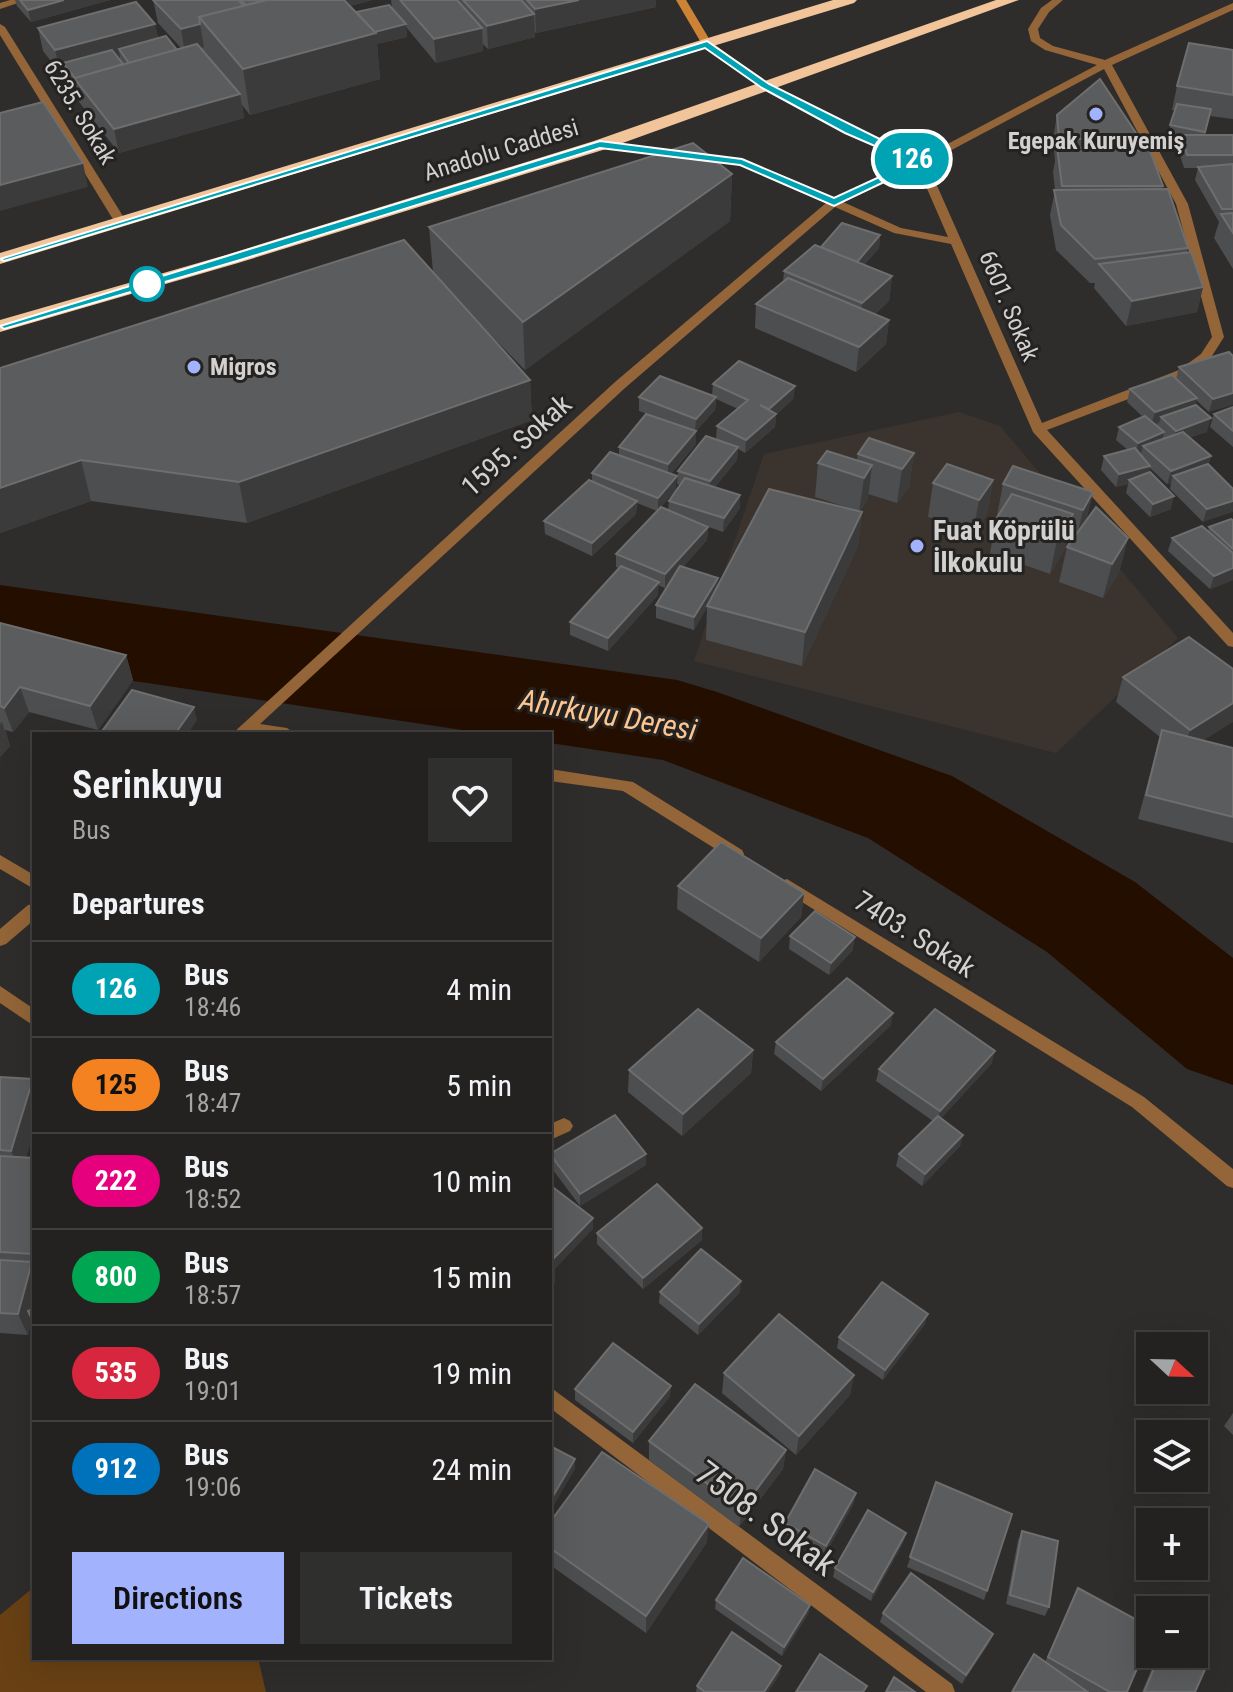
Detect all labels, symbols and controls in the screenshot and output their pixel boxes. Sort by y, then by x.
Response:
street label: 6235. Sokak [38,55,122,169]
marker: Egepak Kuruyemiş [1087,105,1105,123]
street label: Anadolu Caddesi [420,113,582,187]
place label: Egepak Kuruyemiş [1008,127,1184,155]
line badge: 126 [866,133,958,185]
text: 126 [891,142,933,175]
street label: 6601. Sokak [973,247,1045,365]
unlabelled marker [130,267,164,301]
place label: Migros [210,353,277,381]
marker: Migros [185,358,203,376]
street label: 1595. Sokak [455,387,578,503]
place label: Fuat Köprülü İlkokulu [933,514,1075,579]
marker: Fuat Köprülü İlkokulu [908,537,926,555]
water label: Ahırkuyu Deresi [516,682,700,747]
button: heart [428,758,512,842]
text: Serinkuyu [72,763,223,807]
text: Bus [72,815,111,845]
street label: 7403. Sokak [848,884,982,985]
text: Departures [72,886,205,921]
text: Bus [184,957,229,992]
text: 126 [95,972,137,1005]
text: 4 min [446,972,512,1007]
text: 18:46 [184,992,241,1022]
text: Bus [184,1053,229,1088]
text: 125 [95,1068,137,1101]
text: 5 min [446,1068,512,1103]
text: 18:47 [184,1088,241,1118]
text: Bus [184,1149,229,1184]
text: 222 [95,1164,137,1197]
text: 10 min [431,1164,512,1199]
text: 18:52 [184,1184,241,1214]
text: Bus [184,1245,229,1280]
text: 800 [95,1260,137,1293]
text: 15 min [431,1260,512,1295]
text: 18:57 [184,1280,241,1310]
north arrow [1136,1332,1208,1404]
map controls [1136,1332,1208,1668]
text: Bus [184,1341,229,1376]
text: 535 [95,1356,137,1389]
text: 19 min [431,1356,512,1391]
text: 19:01 [184,1376,241,1406]
button: layers [1136,1420,1208,1492]
text: Bus [184,1437,229,1472]
text: 912 [95,1452,137,1485]
text: 24 min [431,1452,512,1487]
street label: 7508. Sokak [688,1452,845,1584]
text: 19:06 [184,1472,241,1502]
button: + [1136,1508,1208,1580]
button: Directions [72,1552,284,1644]
button: Tickets [300,1552,512,1644]
button: − [1136,1596,1208,1668]

